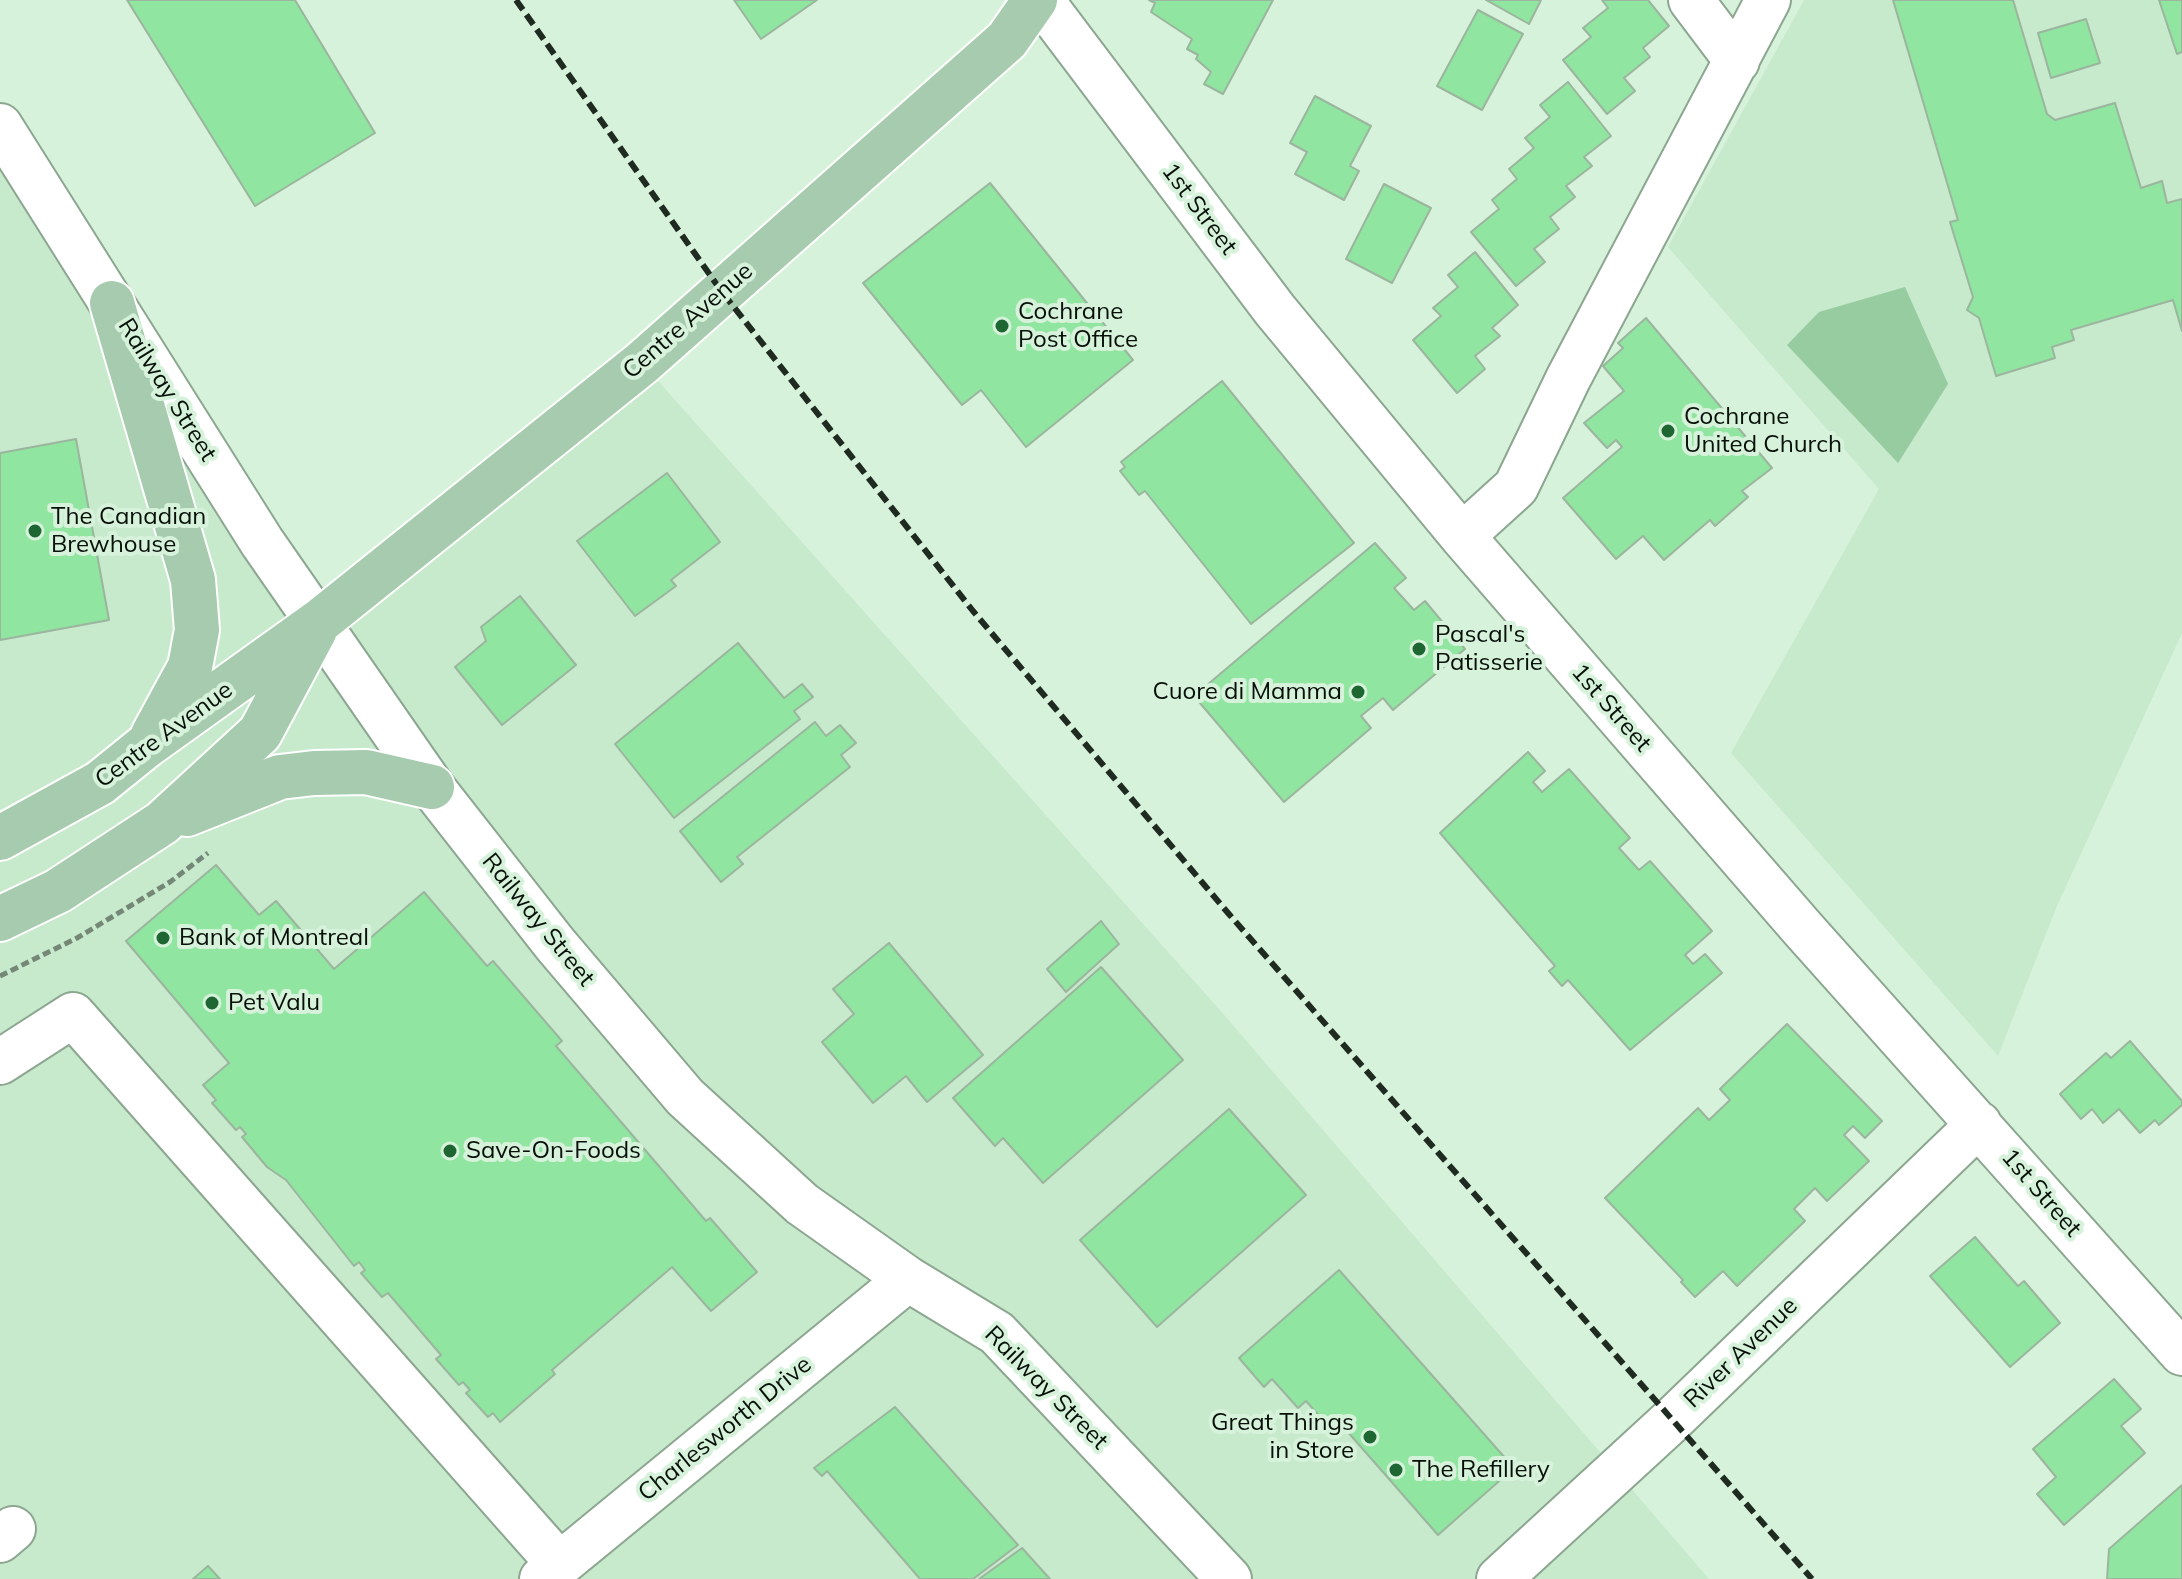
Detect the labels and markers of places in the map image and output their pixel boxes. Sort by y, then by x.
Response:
place label: Cochrane Post Office [1018,298,1138,354]
marker: Cochrane Post Office [993,317,1011,335]
place label: Cochrane United Church [1684,403,1842,459]
marker: Cochrane United Church [1659,422,1677,440]
place label: The Canadian Brewhouse [51,503,206,559]
marker: The Canadian Brewhouse [26,522,44,540]
place label: Pascal's Patisserie [1435,621,1543,677]
marker: Pascal's Patisserie [1410,640,1428,658]
place label: Cuore di Mamma [1153,678,1342,706]
marker: Cuore di Mamma [1349,683,1367,701]
place label: Bank of Montreal [179,924,369,952]
marker: Bank of Montreal [154,929,172,947]
place label: Pet Valu [228,989,320,1017]
marker: Pet Valu [203,994,221,1012]
place label: Save-On-Foods [466,1137,641,1165]
marker: Save-On-Foods [441,1142,459,1160]
place label: Great Things in Store [1211,1409,1354,1465]
marker: Great Things in Store [1361,1428,1379,1446]
place label: The Refillery [1412,1456,1550,1484]
marker: The Refillery [1387,1461,1405,1479]

